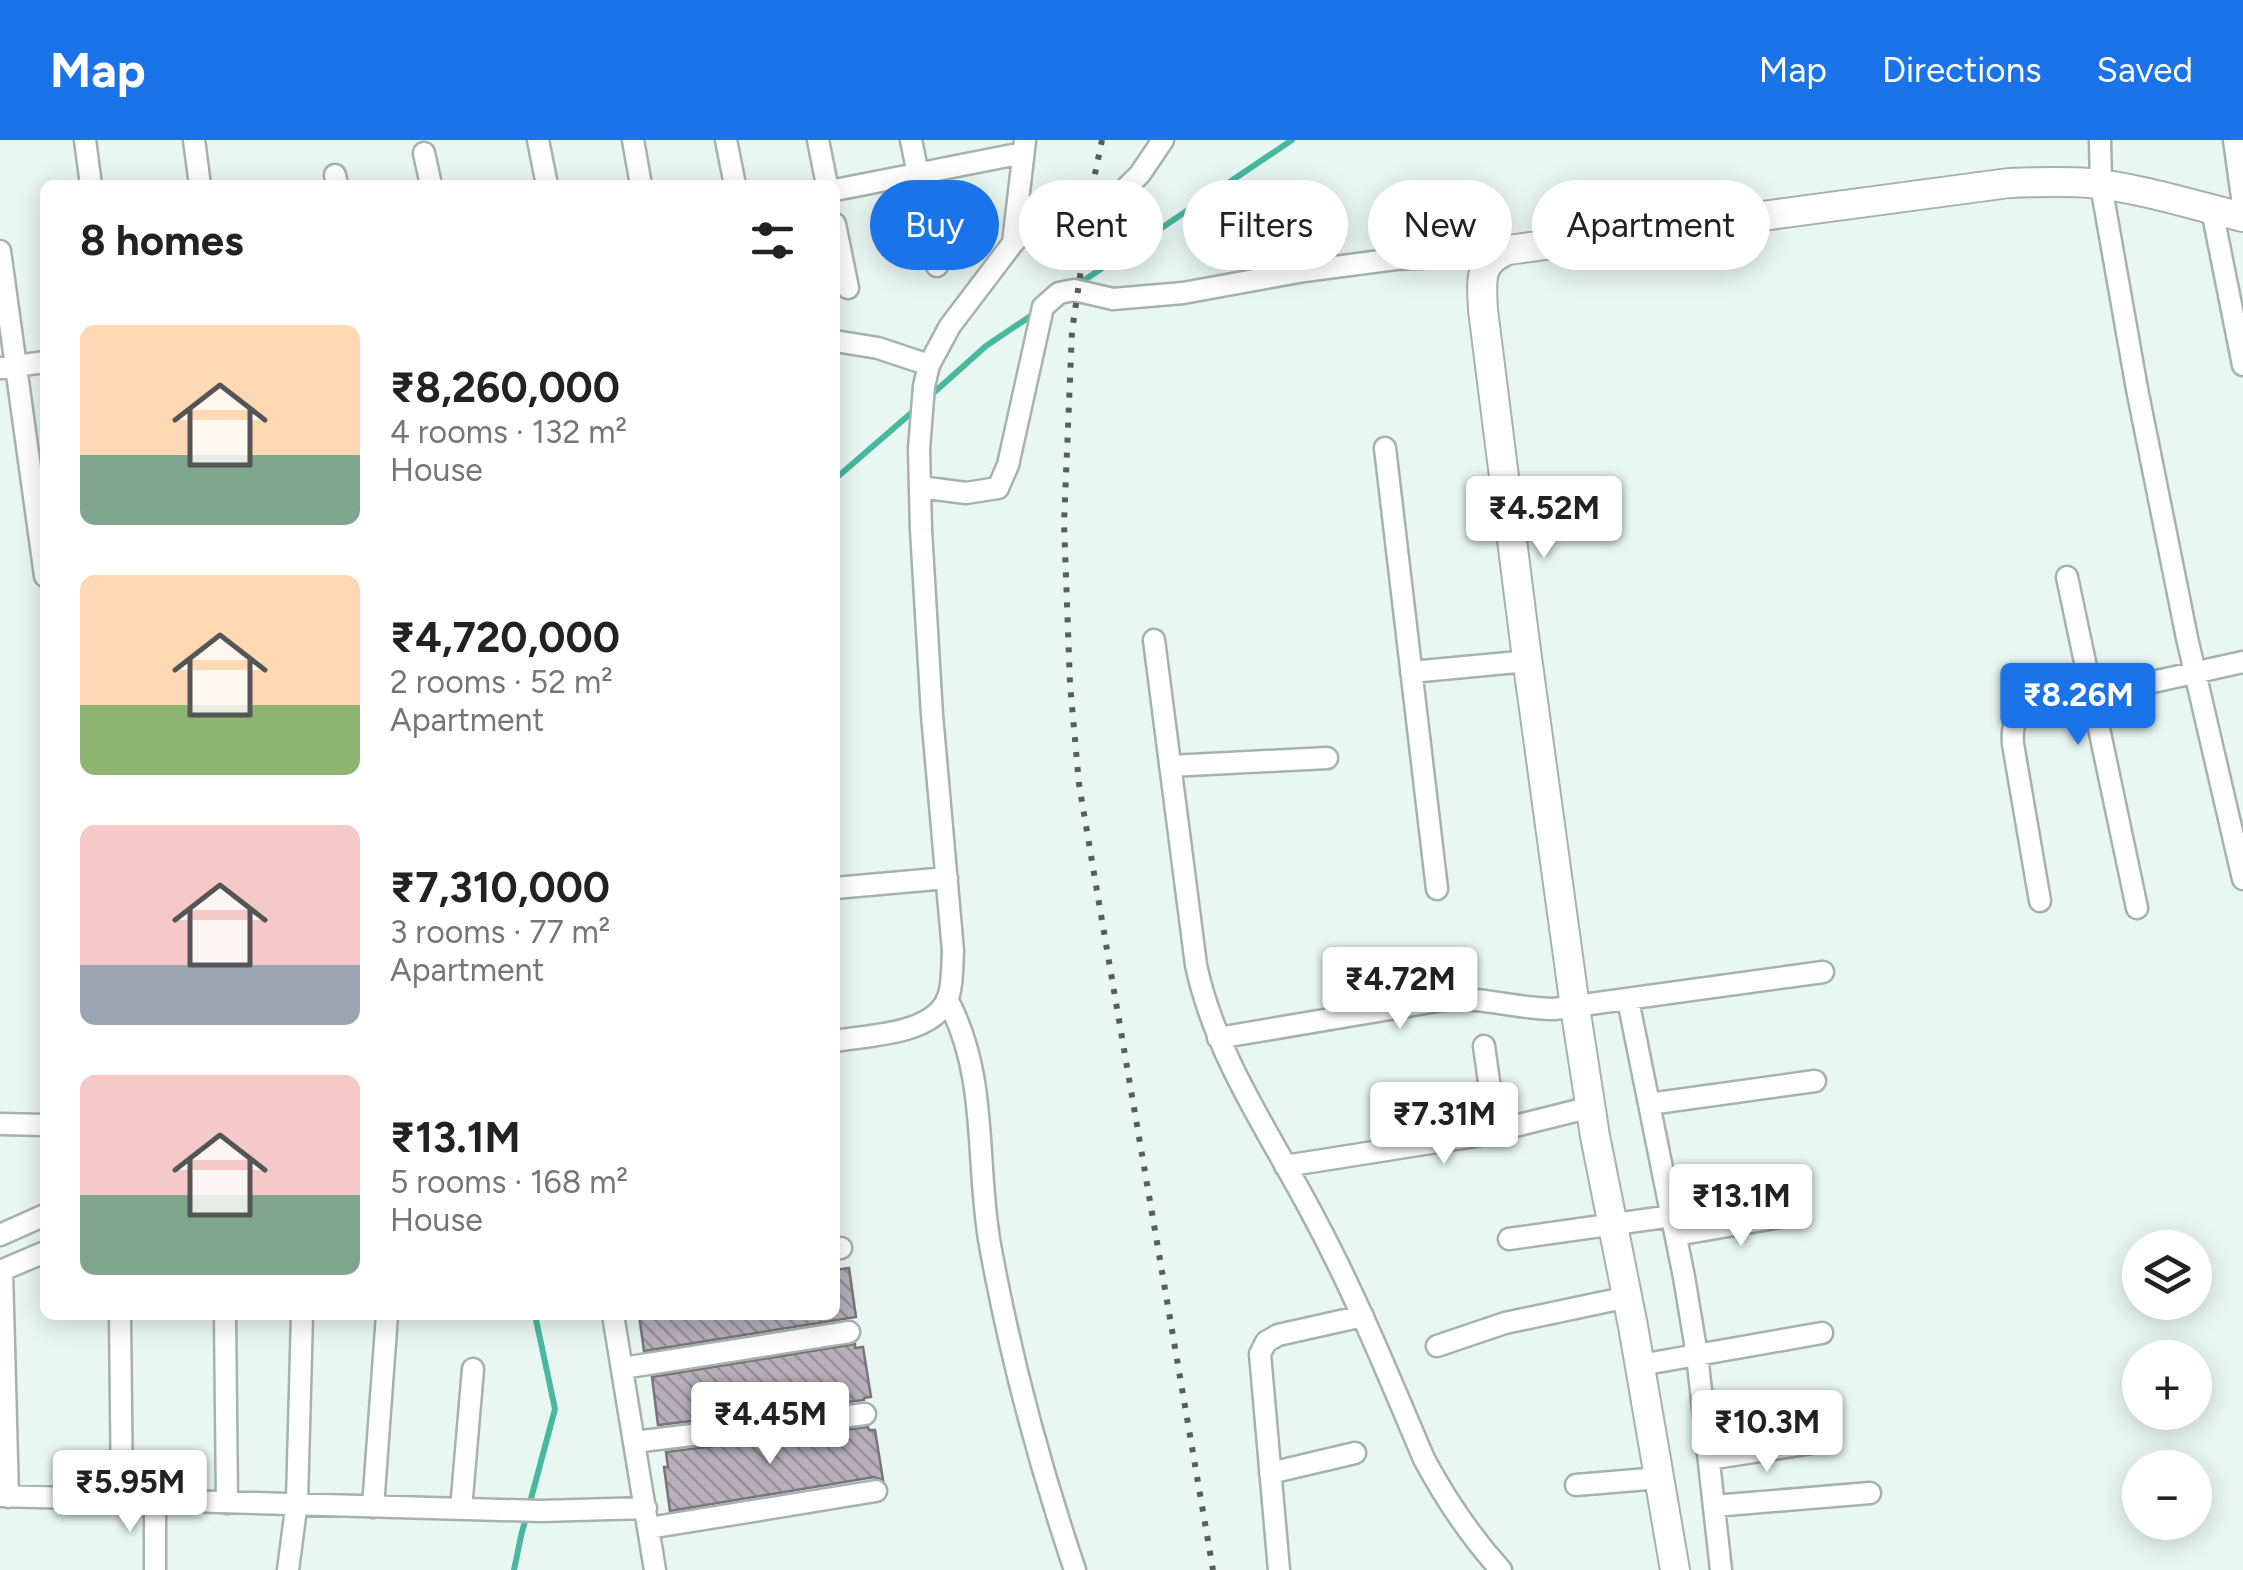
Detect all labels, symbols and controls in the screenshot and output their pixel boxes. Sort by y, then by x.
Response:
text: Map [50,41,146,99]
text: Map [1759,49,1827,91]
text: Directions [1882,49,2042,91]
text: Saved [2097,49,2193,91]
chip: Buy [870,180,999,270]
chip: Rent [1019,180,1163,270]
chip: Filters [1183,180,1348,270]
chip: New [1368,180,1512,270]
chip: Apartment [1532,180,1770,270]
icon: filters [745,213,800,268]
text: 8 homes [80,215,244,266]
text: ₹8,260,000 [390,362,620,413]
icon: home [160,365,280,485]
text: 4 rooms · 132 m² [390,413,627,451]
text: House [390,451,483,489]
pin: ₹4.52M [1463,476,1625,561]
text: ₹4.52M [1488,489,1600,527]
text: ₹4,720,000 [390,612,620,663]
icon: home [160,615,280,735]
text: 2 rooms · 52 m² [390,663,613,701]
pin: ₹8.26M [1997,663,2159,748]
text: ₹8.26M [2022,676,2134,714]
text: Apartment [390,701,544,739]
text: ₹7,310,000 [390,862,610,913]
icon: home [160,865,280,985]
text: 3 rooms · 77 m² [390,913,610,951]
pin: ₹4.72M [1319,947,1481,1032]
text: Apartment [390,951,544,989]
text: ₹4.72M [1344,960,1456,998]
pin: ₹7.31M [1363,1082,1525,1167]
text: ₹7.31M [1392,1095,1496,1133]
text: ₹13.1M [390,1112,520,1163]
icon: home [160,1115,280,1235]
text: 5 rooms · 168 m² [390,1163,628,1201]
pin: ₹13.1M [1660,1164,1822,1249]
text: ₹13.1M [1691,1177,1791,1215]
text: House [390,1201,483,1239]
map controls [2122,1230,2212,1540]
button: layers [2122,1230,2212,1320]
button: + [2122,1340,2212,1430]
pin: ₹4.45M [689,1382,851,1467]
pin: ₹10.3M [1686,1390,1848,1475]
text: ₹4.45M [713,1395,827,1433]
text: ₹10.3M [1714,1403,1820,1441]
pin: ₹5.95M [49,1450,211,1535]
button: − [2122,1450,2212,1540]
text: ₹5.95M [75,1463,185,1501]

